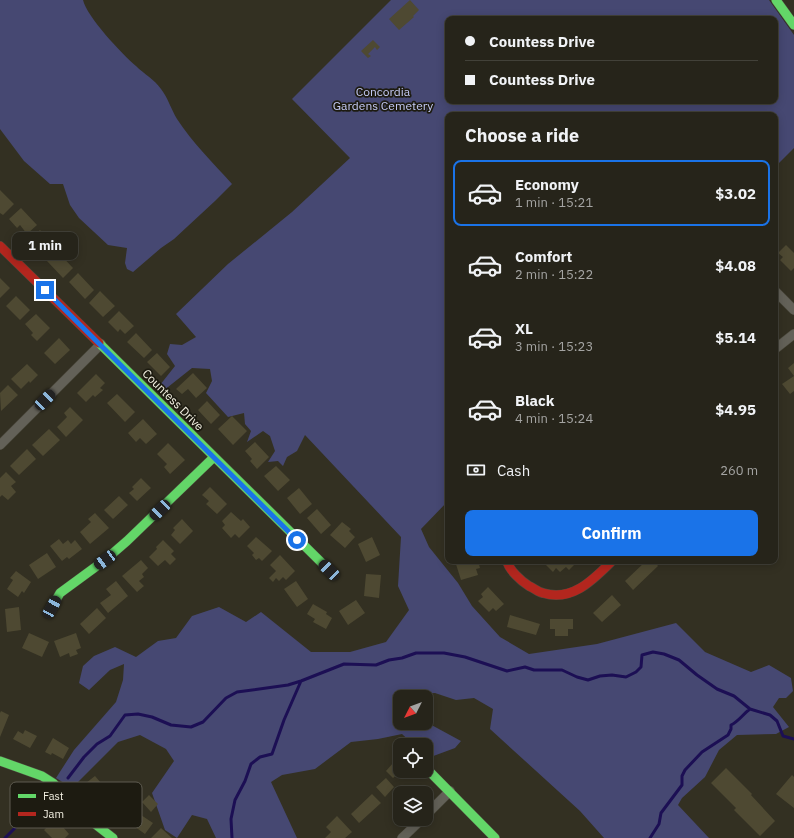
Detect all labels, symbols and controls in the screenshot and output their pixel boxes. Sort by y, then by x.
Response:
text: Countess Drive [489,32,595,51]
text: Countess Drive [489,70,595,89]
park label: Concordia Gardens Cemetery [333,84,433,113]
text: Choose a ride [465,124,579,147]
icon: car [467,175,503,211]
text: Economy [515,175,579,194]
text: $3.02 [715,184,756,203]
text: 1 min · 15:21 [515,194,593,211]
callout: 1 min [12,232,78,260]
text: 1 min [28,237,62,254]
icon: car [467,247,503,283]
text: Comfort [515,247,572,266]
text: $4.08 [715,256,756,275]
text: 2 min · 15:22 [515,266,593,283]
route end [36,281,54,299]
icon: car [467,319,503,355]
text: XL [515,319,533,338]
text: $5.14 [715,328,756,347]
text: 3 min · 15:23 [515,338,593,355]
street label: Countess Drive [139,366,208,434]
car [32,387,58,413]
icon: car [467,391,503,427]
text: Black [515,391,555,410]
text: $4.95 [715,400,756,419]
text: 4 min · 15:24 [515,410,593,427]
icon: cash [465,459,487,481]
text: Cash [497,461,530,480]
text: 260 m [720,462,758,479]
car [147,497,173,523]
button: Confirm [465,510,758,556]
route start [288,531,306,549]
car [92,548,118,572]
car [316,557,342,583]
car [41,594,63,620]
north arrow [393,690,433,730]
map controls [393,690,433,826]
button: locate [393,738,433,778]
legend [10,782,142,828]
button: layers [393,786,433,826]
text: Fast [43,789,64,803]
text: Jam [43,807,64,821]

